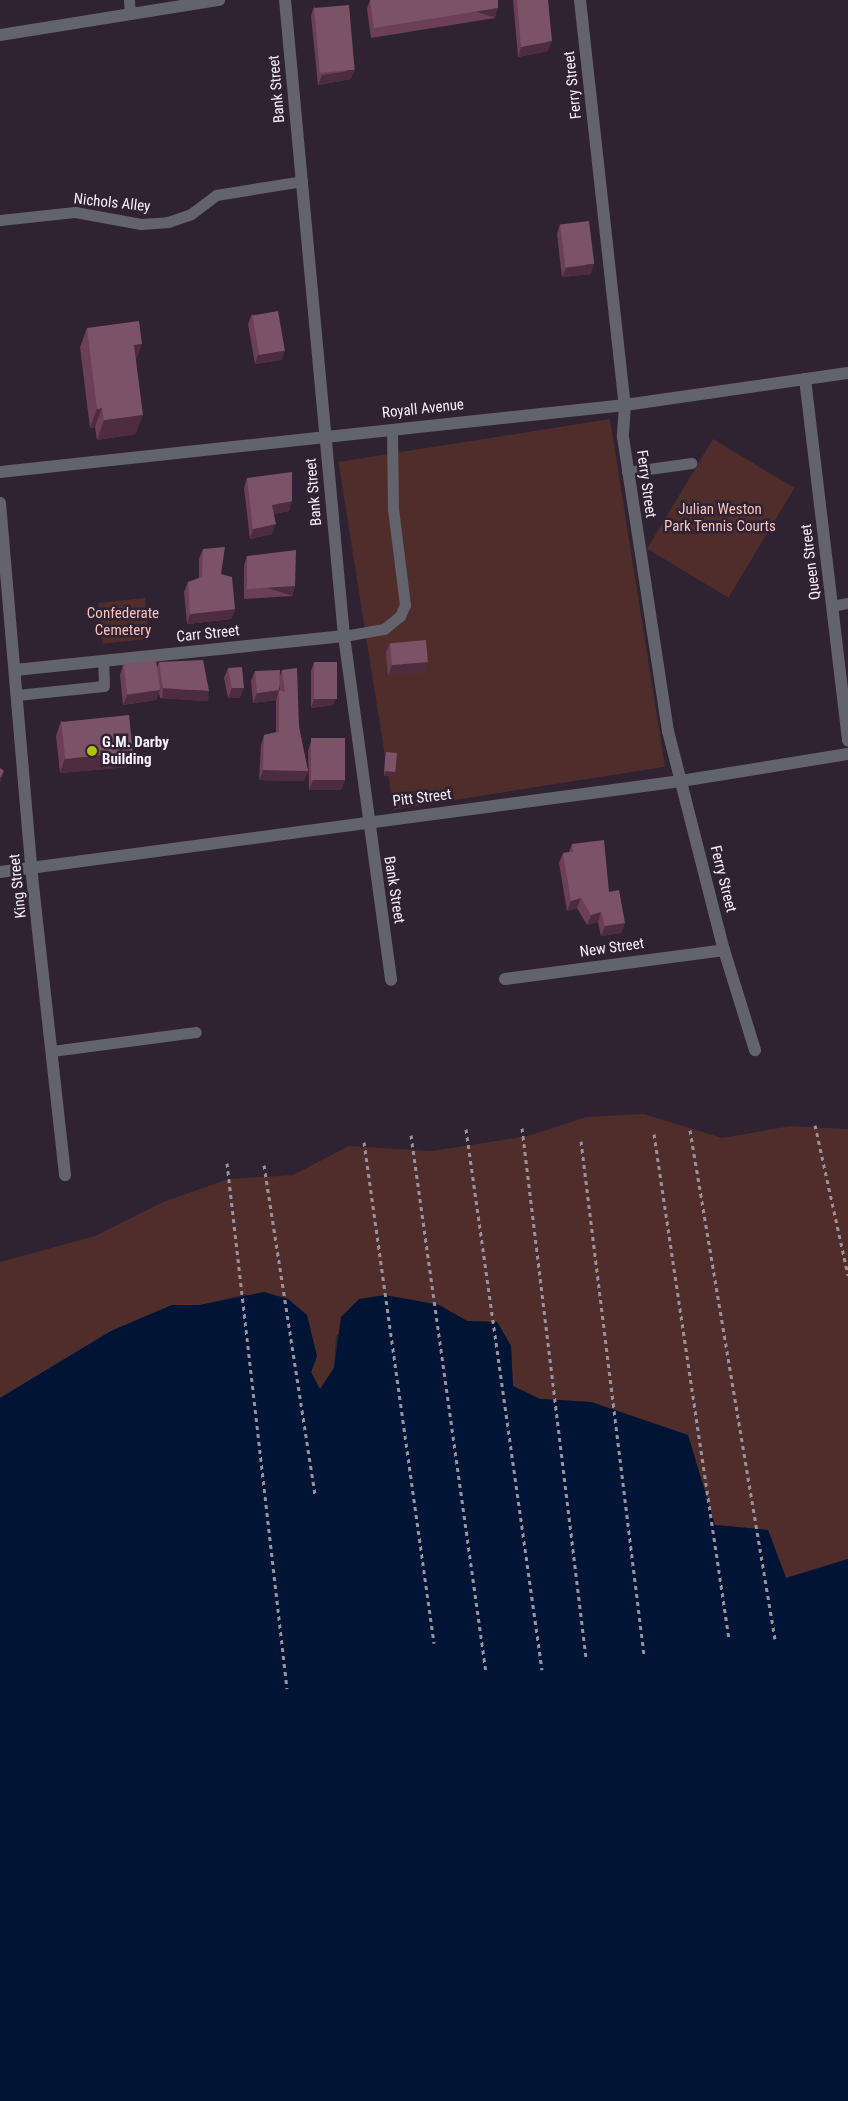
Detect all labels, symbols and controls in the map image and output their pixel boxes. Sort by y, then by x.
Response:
street label: Ferry Street [560,50,586,120]
street label: Bank Street [265,54,289,124]
street label: Nichols Alley [73,190,151,216]
street label: Royall Avenue [381,396,465,422]
street label: Ferry Street [632,449,660,519]
street label: Bank Street [302,457,326,527]
park label: Julian Weston Park Tennis Courts [664,500,776,535]
street label: Queen Street [797,523,825,601]
park label: Confederate Cemetery [87,604,159,639]
street label: Carr Street [176,622,240,646]
place label: G.M. Darby Building [102,733,169,768]
marker: G.M. Darby Building [86,745,98,757]
street label: Pitt Street [392,785,452,811]
street label: Ferry Street [706,844,740,914]
street label: King Street [6,853,30,919]
street label: Bank Street [380,855,408,925]
street label: New Street [579,935,645,961]

